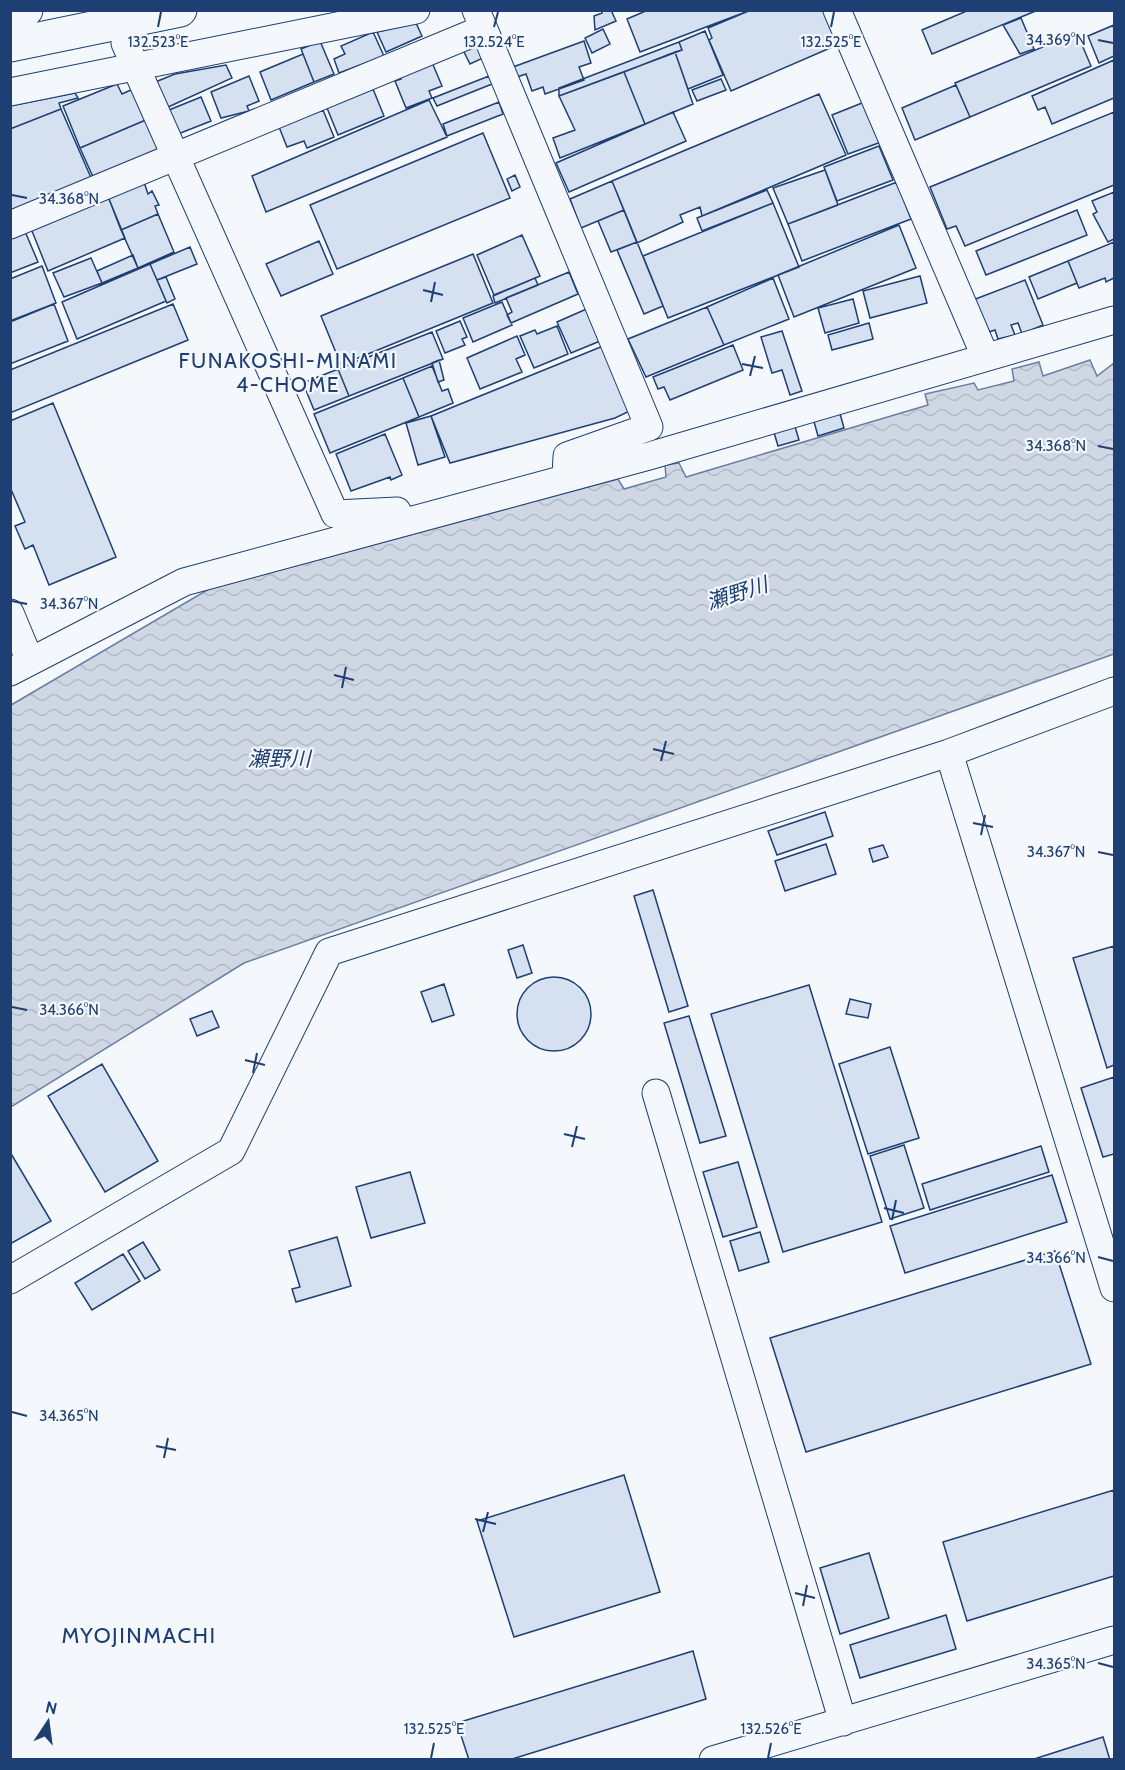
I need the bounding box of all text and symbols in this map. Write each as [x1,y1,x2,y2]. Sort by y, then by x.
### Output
text: 34.369°N [1026,31,1086,49]
text: 132.523°E [128,33,188,51]
text: 132.524°E [463,33,525,51]
text: 132.525°E [801,33,861,51]
text: 34.368°N [39,190,99,208]
district label: FUNAKOSHI-MINAMI 4-CHOME [178,348,398,397]
text: 34.368°N [1026,437,1086,455]
water label: 瀬野川 [703,571,773,615]
text: 34.367°N [40,595,98,613]
water label: 瀬野川 [248,746,312,771]
text: 34.367°N [1027,843,1085,861]
text: 34.366°N [39,1001,99,1019]
text: 34.366°N [1026,1249,1086,1267]
text: 34.365°N [39,1407,99,1425]
district label: MYOJINMACHI [61,1622,217,1649]
text: 34.365°N [1026,1655,1086,1673]
north arrow [18,1692,78,1752]
text: N [44,1697,59,1718]
text: 132.525°E [404,1720,464,1738]
text: 132.526°E [741,1720,802,1738]

